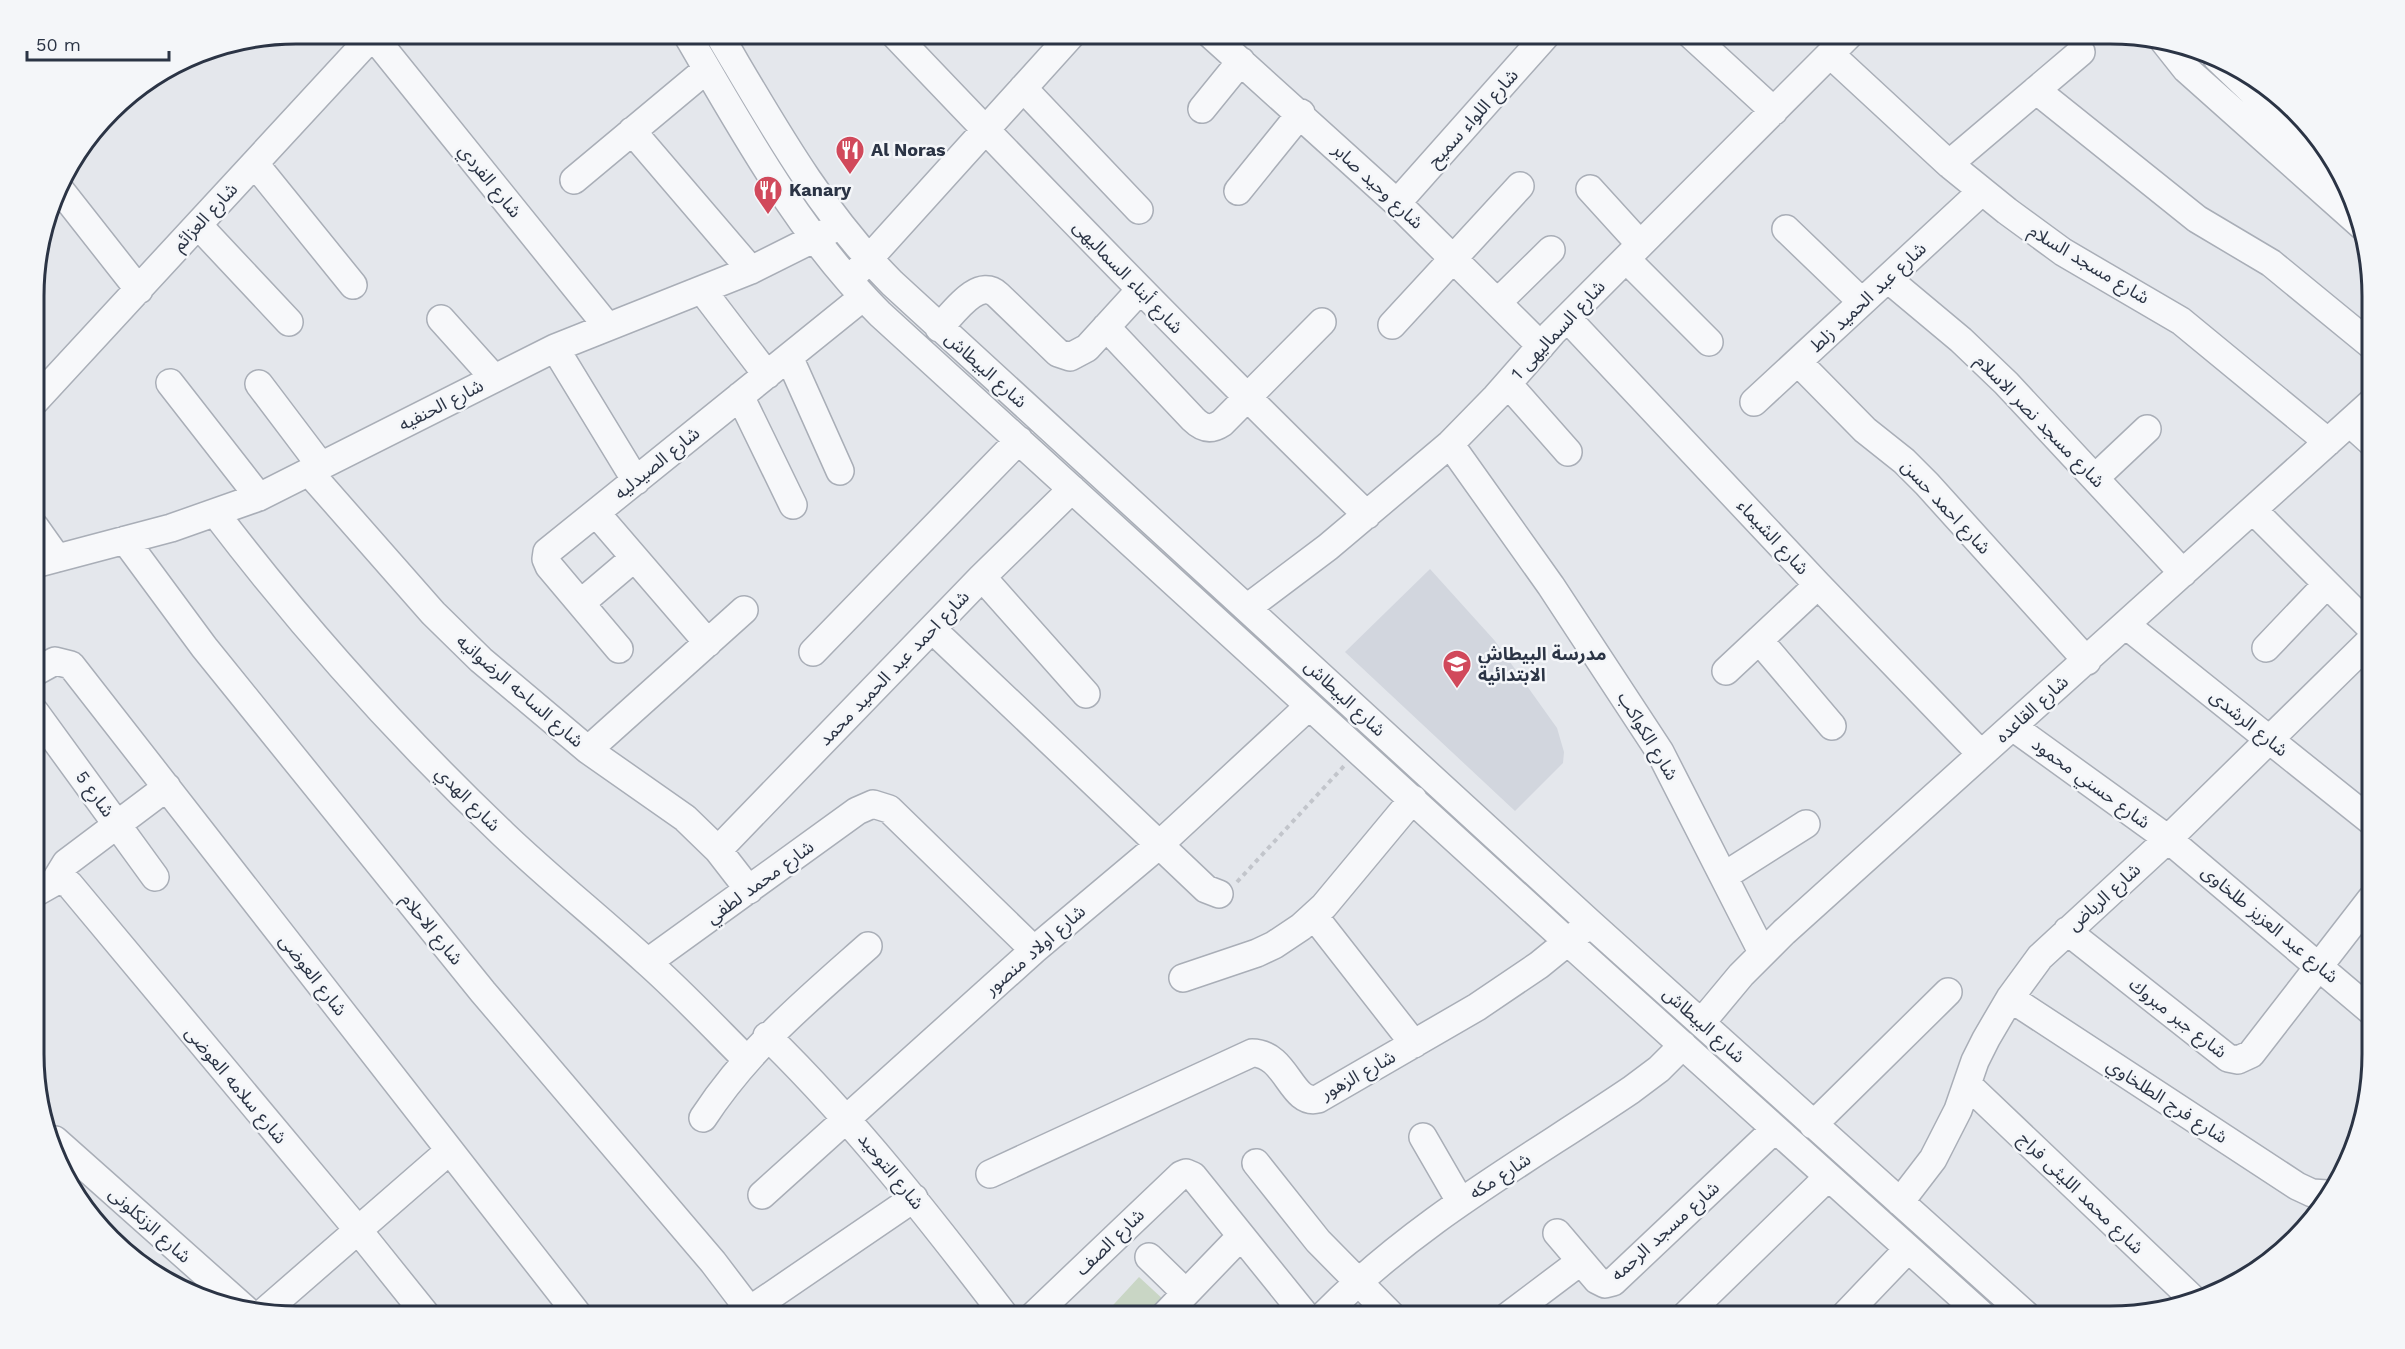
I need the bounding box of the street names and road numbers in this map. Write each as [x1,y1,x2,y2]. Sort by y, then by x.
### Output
street label: شارع اللواء سميح [1423,64,1525,174]
street label: شارع وحيد صابر [1325,138,1428,236]
street label: شارع الفردي [451,140,526,224]
street label: شارع العزائم [168,178,244,258]
street label: شارع أبناء السماليهى [1066,216,1188,340]
street label: شارع مسجد السلام [2023,219,2153,311]
street label: شارع عبد الحميد زلط [1805,237,1933,359]
street label: شارع السماليهى 1 [1506,276,1612,386]
street label: شارع البيطاش [938,327,1032,415]
street label: شارع مسجد نصر الاسلام [1969,350,2109,494]
street label: شارع الحنفيه [395,374,488,438]
street label: شارع الصيدليه [610,422,706,507]
street label: شارع احمد حسن [1894,455,1995,561]
street label: شارع الشيماء [1730,495,1814,581]
street label: شارع احمد عبد الحميد محمد [814,586,976,752]
street label: شارع الساحه الرضوانيه [450,630,588,754]
street label: شارع البيطاش [1298,655,1390,743]
street label: شارع القاعده [1991,671,2075,750]
street label: شارع الرشدى [2204,685,2293,764]
street label: شارع الكواكب [1610,688,1683,786]
street label: شارع حسني محمود [2026,733,2155,836]
street label: شارع الهدي [429,762,505,838]
street label: شارع 5 [68,767,119,823]
street label: شارع محمد لطفي [702,836,820,931]
street label: شارع الرياض [2063,858,2147,938]
street label: شارع عبد العزيز طلخاوى [2195,860,2343,990]
street label: شارع الاحلام [394,889,468,971]
street label: شارع اولاد منصور [979,900,1092,1003]
street label: شارع العوضى [272,930,352,1022]
street label: شارع جبر مبروك [2123,973,2231,1065]
street label: شارع البيطاش [1656,982,1750,1070]
street label: شارع سلامه العوضى [178,1022,292,1150]
street label: شارع الزهور [1316,1045,1401,1108]
street label: شارع فرج الطلخاوي [2101,1054,2232,1151]
street label: شارع محمد الليثى فراج [2012,1127,2148,1261]
street label: شارع التوحيد [851,1128,929,1216]
street label: شارع مكه [1465,1148,1536,1206]
street label: شارع مسجد الرحمه [1606,1177,1726,1288]
street label: شارع الزنكلونى [102,1182,196,1270]
street label: شارع الصف [1071,1204,1151,1282]

